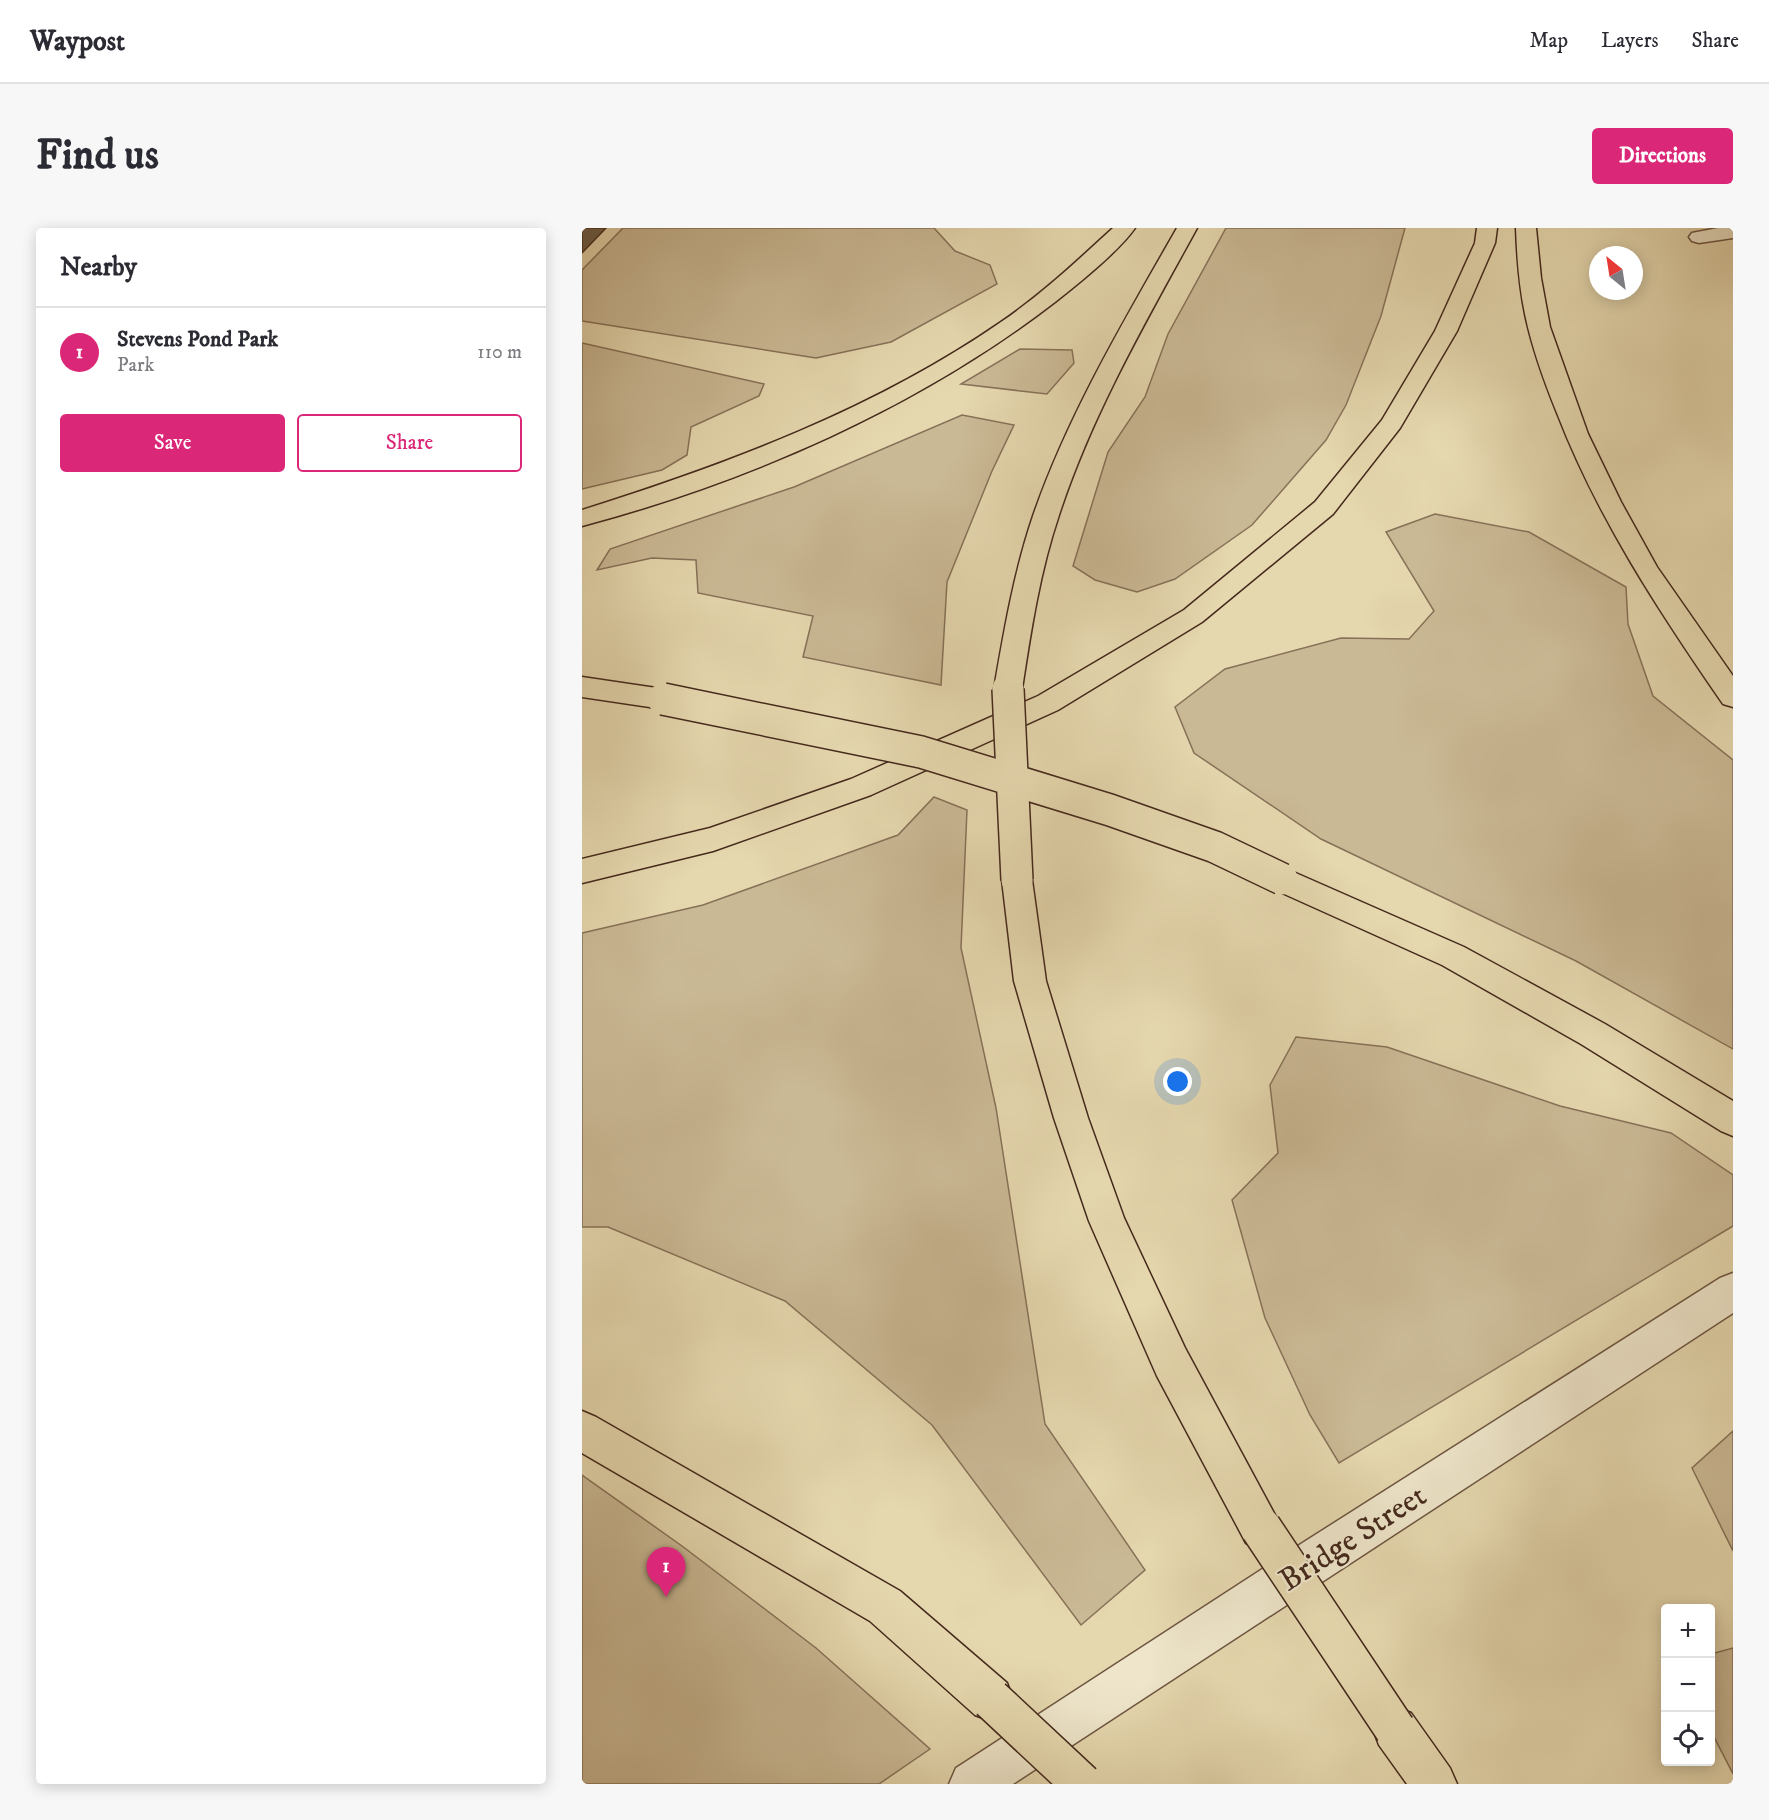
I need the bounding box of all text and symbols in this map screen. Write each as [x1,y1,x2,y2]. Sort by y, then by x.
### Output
text: Waypost [30,24,125,59]
text: Map [1529,28,1568,54]
text: Layers [1601,28,1659,54]
text: Share [1692,28,1739,54]
button: Directions [1592,128,1733,184]
text: Find us [36,130,159,182]
north arrow [1589,246,1643,300]
text: Nearby [60,251,137,284]
text: Stevens Pond Park [117,326,278,353]
text: 1 [76,340,83,365]
text: 110 m [477,340,522,365]
text: Park [117,353,154,378]
button: Save [60,414,285,472]
button: Share [297,414,522,472]
your location [1163,1067,1192,1096]
street label: Bridge Street [1272,1476,1434,1601]
pin: 1 [646,1548,686,1597]
map controls [1661,1604,1715,1766]
button: + [1661,1604,1715,1658]
button: − [1661,1658,1715,1712]
button: locate [1661,1712,1715,1766]

